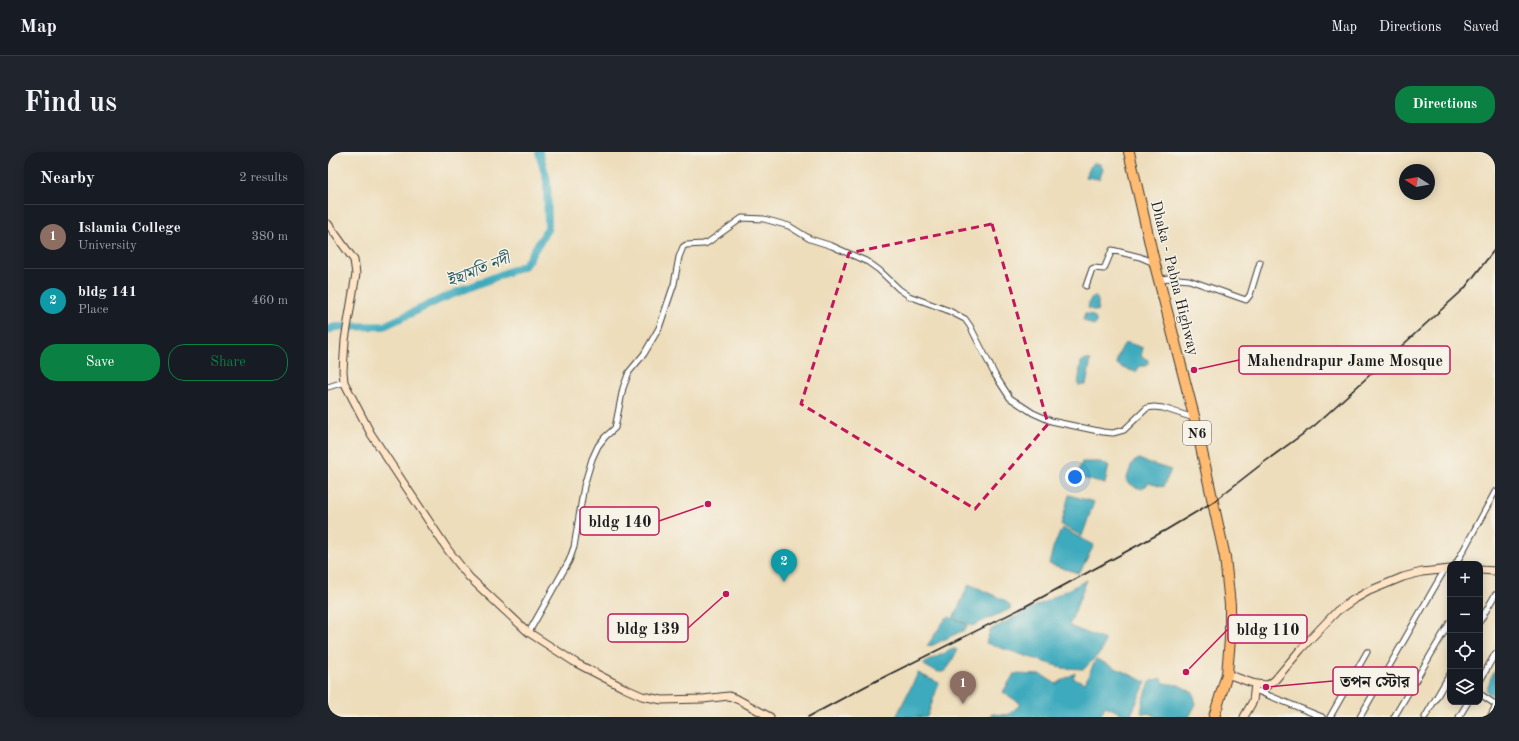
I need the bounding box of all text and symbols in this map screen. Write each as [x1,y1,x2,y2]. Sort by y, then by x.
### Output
text: Map [20,18,57,37]
text: Map [1331,20,1357,34]
text: Directions [1379,20,1441,34]
text: Saved [1463,20,1499,34]
button: Directions [1395,86,1495,123]
text: Find us [24,90,117,118]
north arrow [1399,164,1435,200]
text: Nearby [40,170,95,187]
text: 2 results [239,171,288,184]
street label: Dhaka - Pabna Highway [1147,199,1200,357]
text: Islamia College [78,221,181,236]
text: 1 [49,230,57,243]
text: 380 m [251,230,288,243]
text: University [78,239,137,252]
water label: ইছামতি নদী [444,248,514,291]
text: bldg 141 [78,285,137,300]
text: 2 [49,294,57,307]
text: 460 m [251,294,288,307]
text: Place [78,303,108,316]
button: Save [40,344,160,381]
button: Share [168,344,288,381]
callout: Mahendrapur Jame Mosque [1239,346,1450,374]
text: Mahendrapur Jame Mosque [1247,354,1443,370]
road number: N6 [1183,421,1211,445]
your location [1065,467,1085,487]
callout: bldg 140 [580,507,659,535]
text: bldg 140 [588,515,652,531]
pin: 2 [771,549,797,582]
map controls [1447,561,1483,705]
button: + [1447,561,1483,597]
button: − [1447,597,1483,633]
callout: bldg 139 [608,614,688,642]
callout: bldg 110 [1228,615,1307,643]
text: bldg 139 [616,622,680,638]
text: bldg 110 [1236,623,1300,639]
button: locate [1447,633,1483,669]
callout: তপন স্টোর [1333,667,1418,695]
button: layers [1447,669,1483,705]
pin: 1 [950,671,976,704]
text: তপন স্টোর [1339,672,1411,691]

